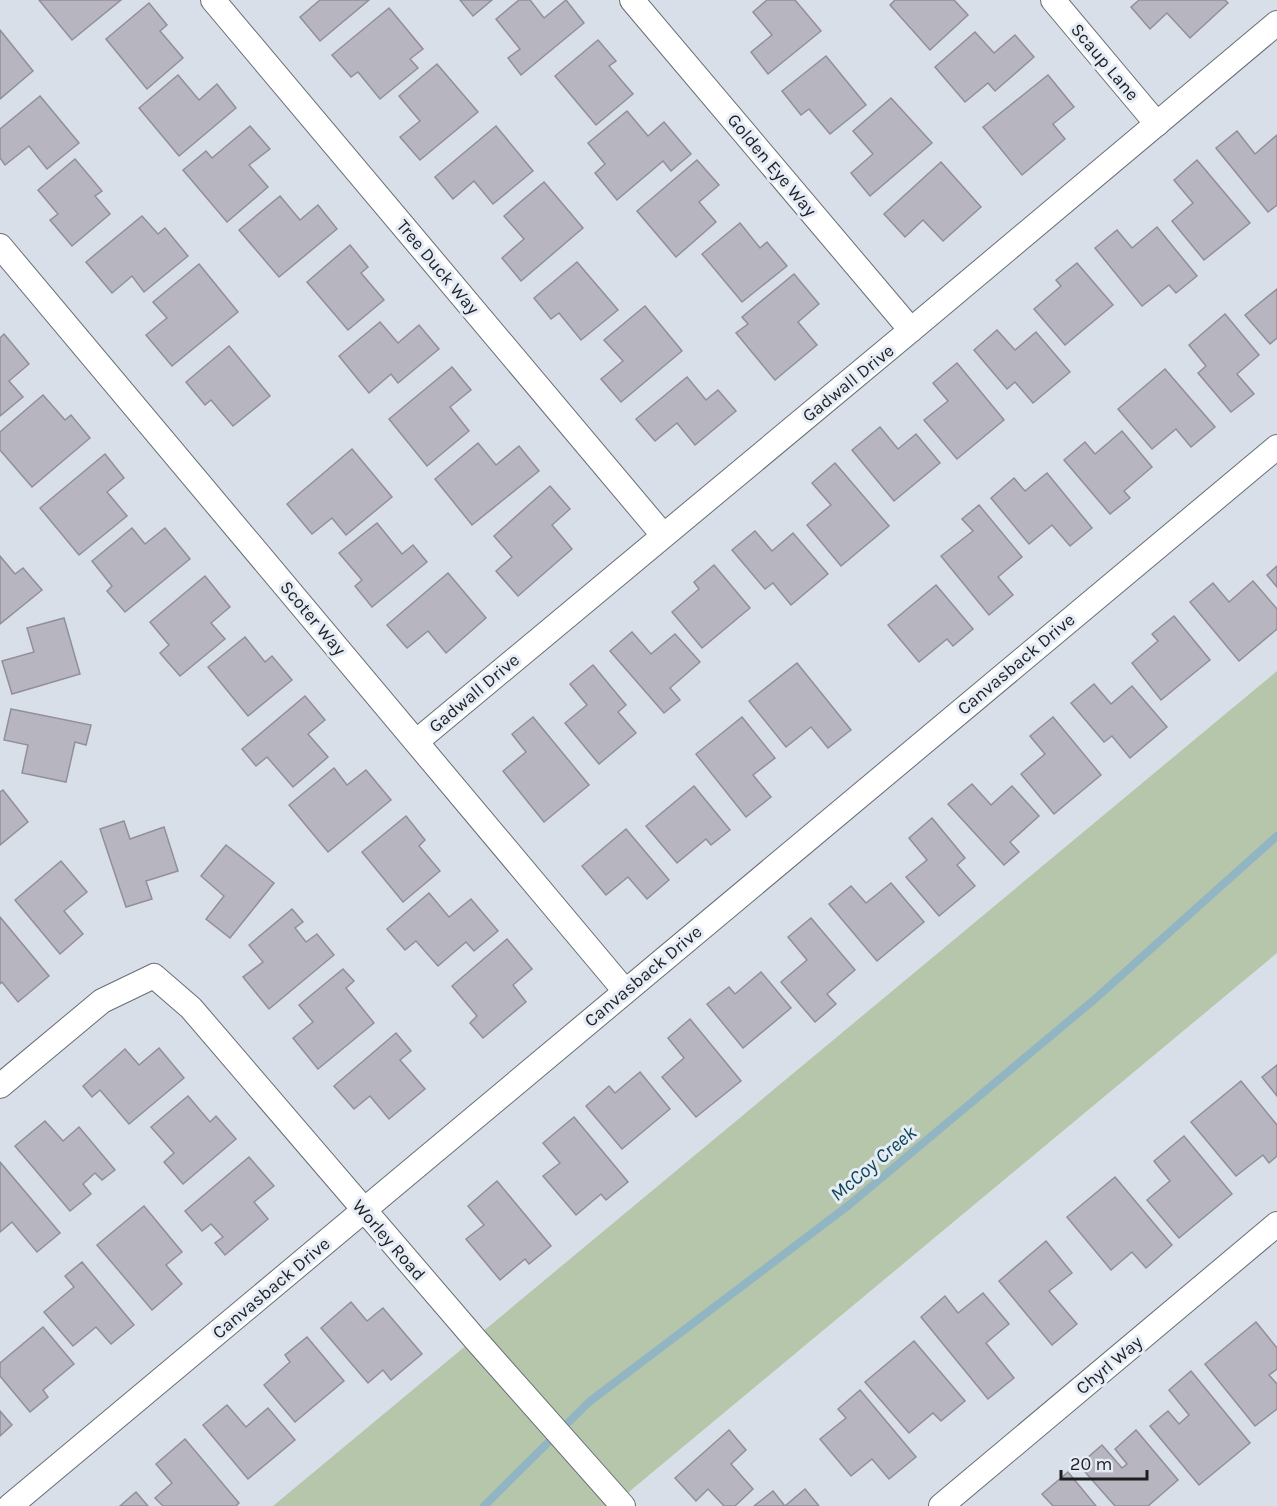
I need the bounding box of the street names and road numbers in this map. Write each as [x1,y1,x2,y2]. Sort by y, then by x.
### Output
street label: Scaup Lane [1066,19,1144,105]
street label: Golden Eye Way [723,109,822,221]
street label: Tree Duck Way [392,215,485,319]
street label: Gadwall Drive [798,339,898,427]
street label: Scoter Way [275,576,351,660]
street label: Canvasback Drive [953,608,1079,720]
street label: Gadwall Drive [424,649,524,737]
street label: Canvasback Drive [580,920,706,1032]
street label: Worley Road [348,1195,430,1285]
street label: Canvasback Drive [208,1232,334,1344]
street label: Chyrl Way [1071,1330,1147,1399]

